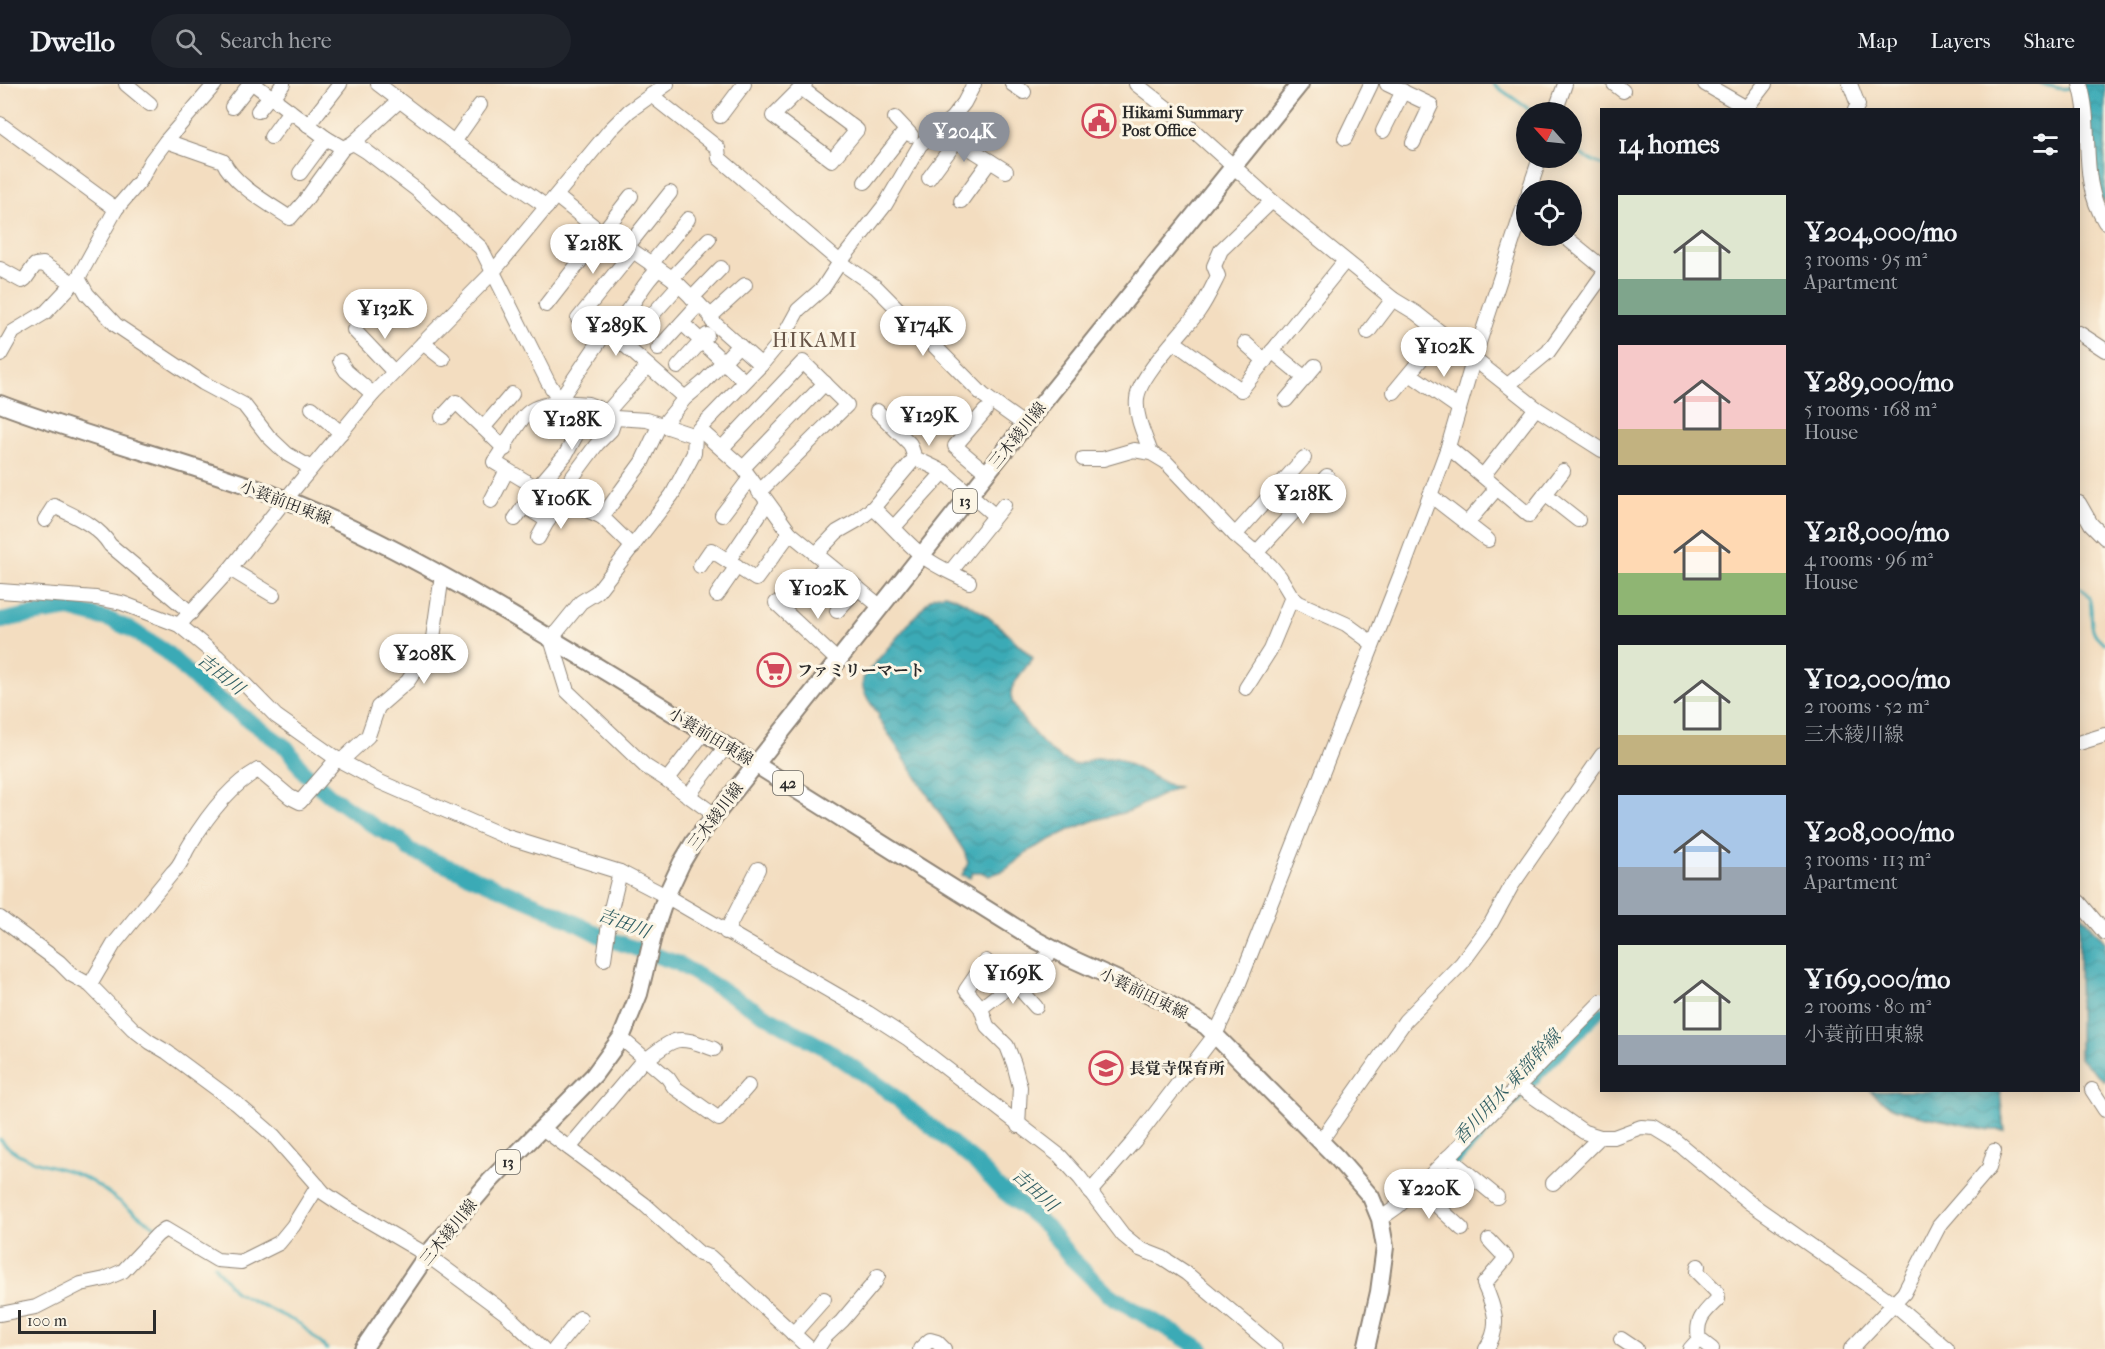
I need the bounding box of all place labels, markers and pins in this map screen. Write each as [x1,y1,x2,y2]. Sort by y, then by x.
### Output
public building icon: Hikami Summary Post Office [1081,103,1117,139]
place label: Hikami Summary Post Office [1122,103,1245,140]
pin: ¥204K [922,112,1006,163]
pin: ¥218K [551,224,635,275]
pin: ¥132K [343,289,427,340]
pin: ¥289K [574,306,658,357]
pin: ¥174K [881,306,965,357]
pin: ¥102K [1402,327,1486,378]
pin: ¥129K [887,396,971,447]
pin: ¥128K [530,400,614,451]
pin: ¥218K [1261,474,1345,525]
pin: ¥106K [519,479,603,530]
pin: ¥102K [776,569,860,620]
pin: ¥208K [382,634,466,685]
supermarket icon: ファミリーマート [756,652,792,688]
place label: ファミリーマート [797,661,925,680]
pin: ¥169K [971,954,1055,1005]
school or university icon: 長覚寺保育所 [1088,1050,1124,1086]
place label: 長覚寺保育所 [1129,1059,1225,1078]
pin: ¥220K [1387,1169,1471,1220]

